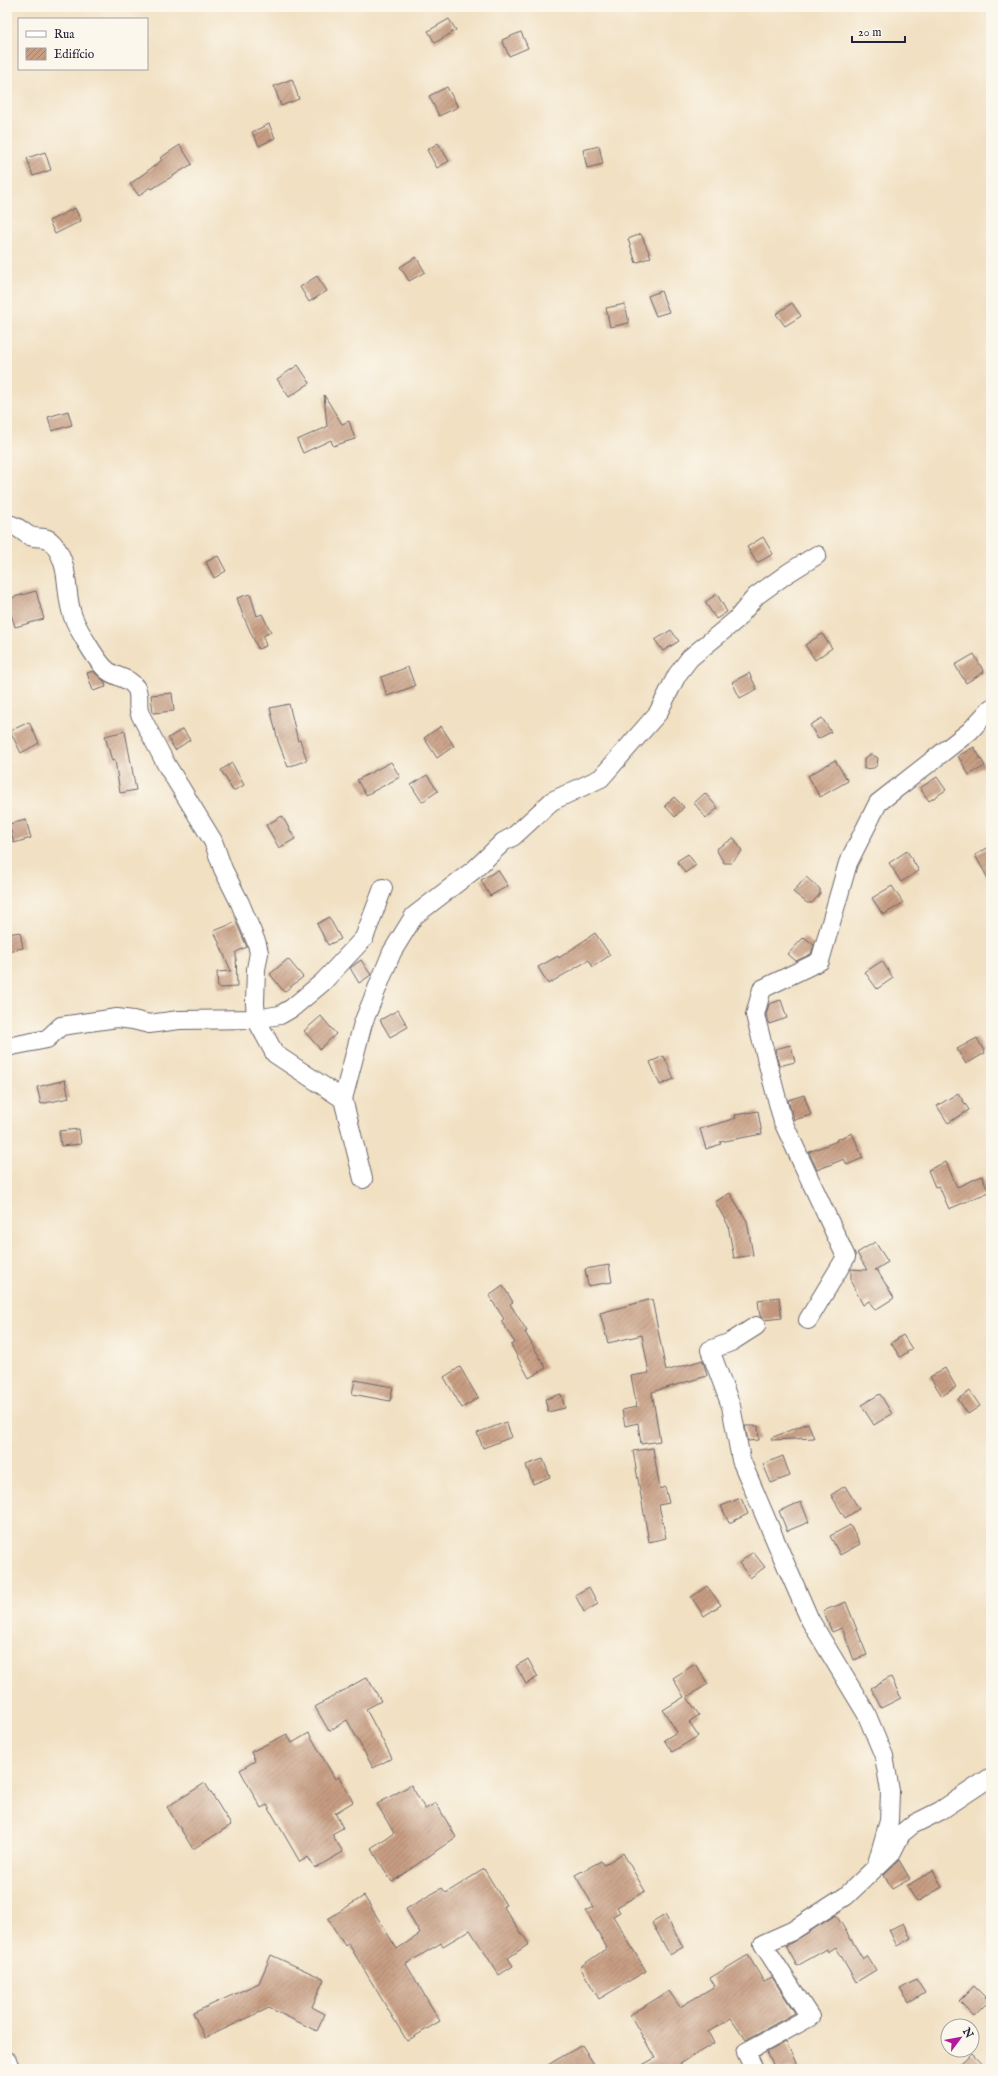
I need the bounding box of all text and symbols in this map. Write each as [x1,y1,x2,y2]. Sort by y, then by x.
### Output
legend [18,18,148,70]
scale bar [852,18,905,44]
text: 20 m [858,25,881,40]
text: Rua [54,27,75,42]
text: Edifício [54,47,95,62]
north arrow [940,2018,980,2058]
text: N [959,2025,976,2041]

